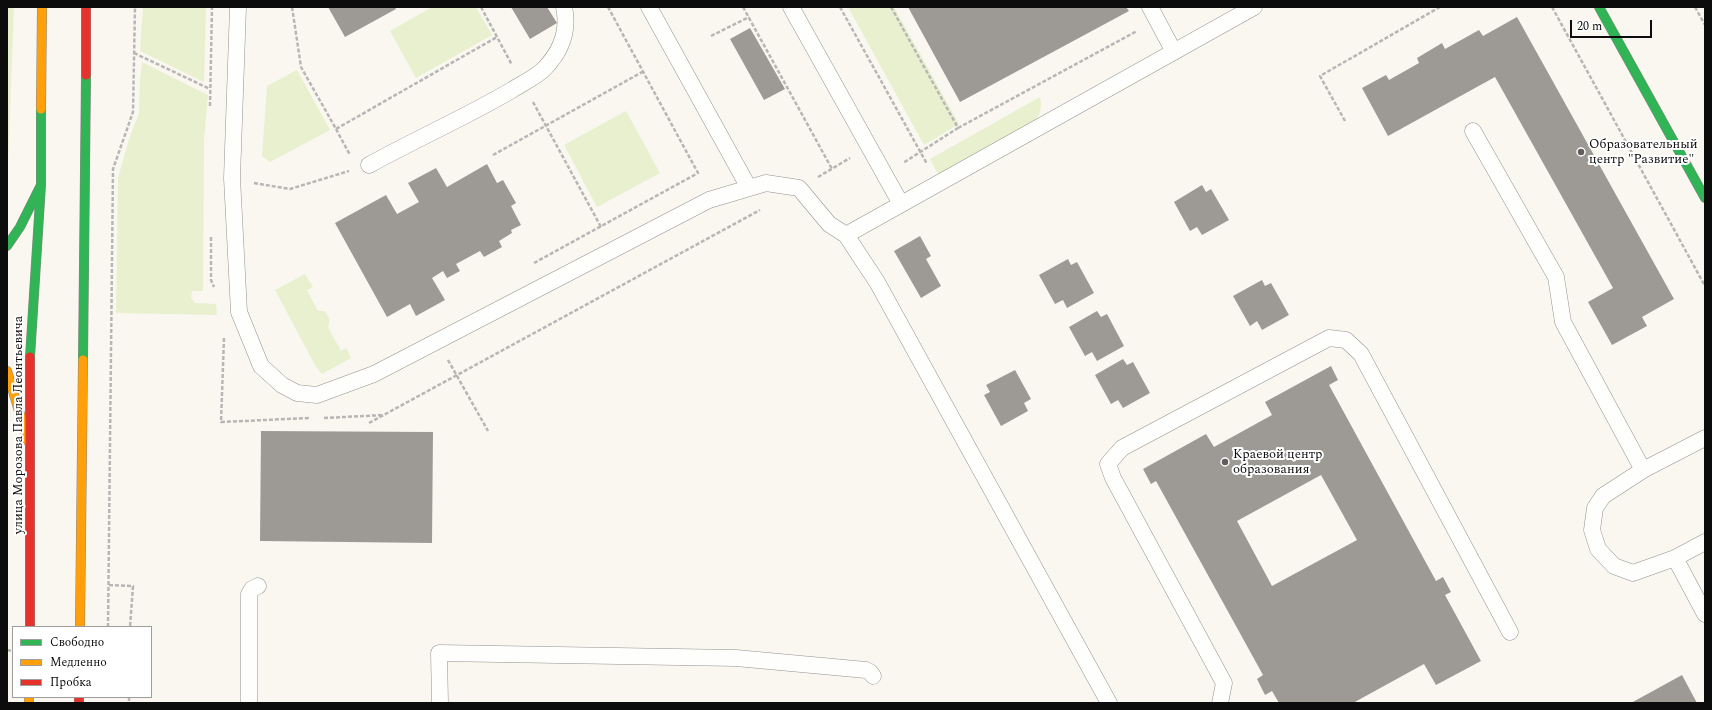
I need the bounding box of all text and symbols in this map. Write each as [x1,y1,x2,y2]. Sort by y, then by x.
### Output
scale bar [1572,12,1654,38]
text: 20 m [1577,17,1602,36]
place label: Образовательный центр "Развитие" [1589,137,1698,168]
marker: Образовательный центр "Развитие" [1576,147,1586,157]
street label: улица Морозова Павла Леонтьевича [11,316,27,534]
place label: Краевой центр образования [1233,447,1322,478]
marker: Краевой центр образования [1220,457,1230,467]
legend [12,626,152,698]
text: Свободно [50,633,104,652]
text: Медленно [50,653,107,672]
text: Пробка [50,673,92,692]

